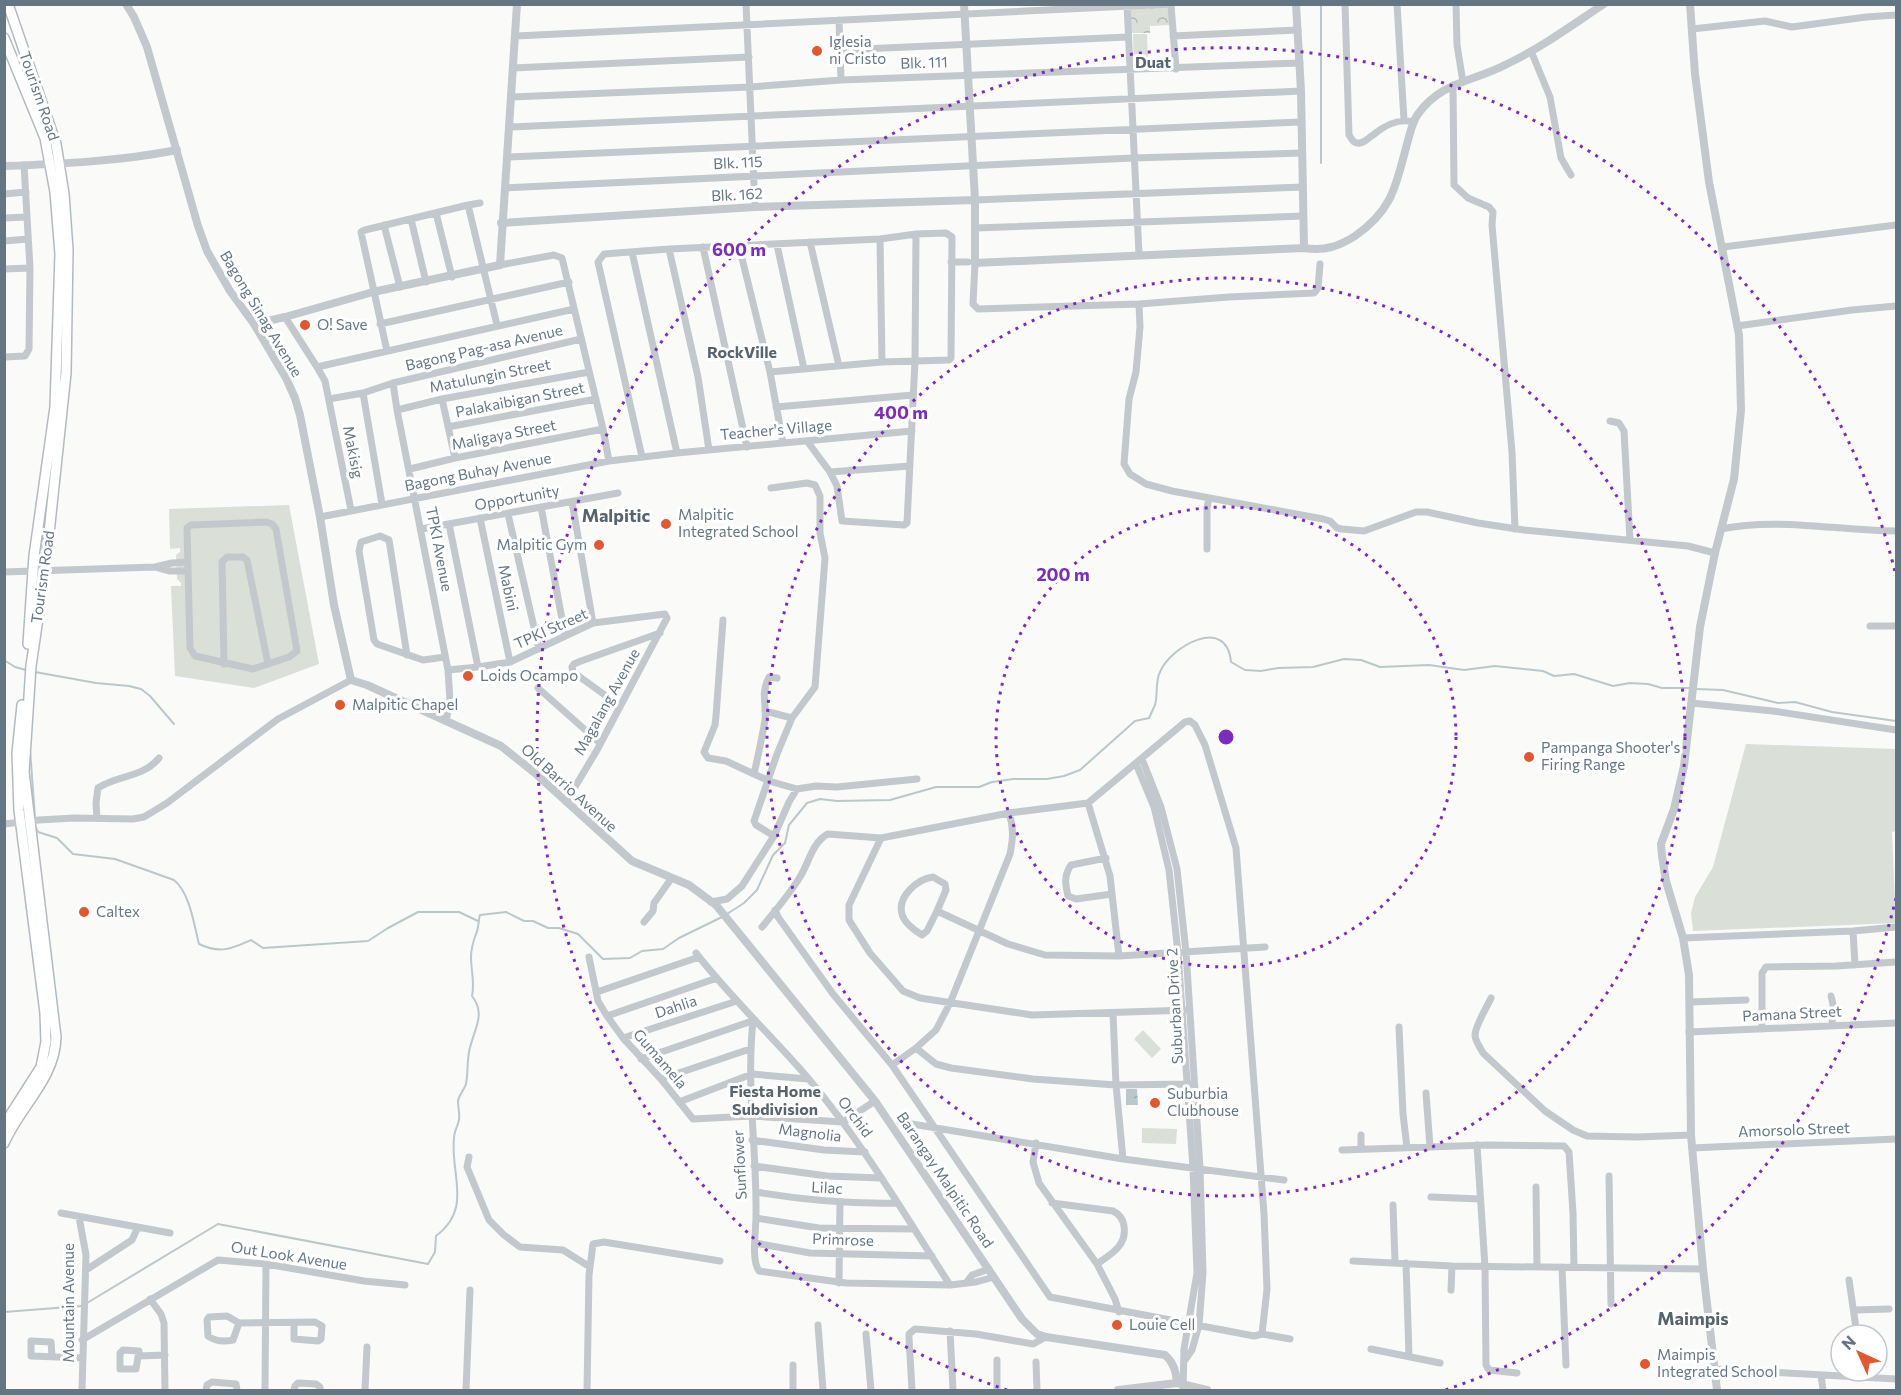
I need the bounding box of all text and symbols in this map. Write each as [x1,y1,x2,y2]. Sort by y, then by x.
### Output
place label: Iglesia ni Cristo [829,32,886,67]
marker: Iglesia ni Cristo [810,44,824,58]
street label: Tourism Road [16,49,64,143]
street label: Blk. 111 [900,52,948,72]
district label: Duat [1135,52,1171,71]
street label: Blk. 115 [713,152,763,172]
street label: Blk. 162 [711,184,763,204]
text: 600 m [712,238,766,260]
street label: Bagong Sinag Avenue [217,247,307,380]
place label: O! Save [317,315,368,333]
marker: O! Save [298,318,312,332]
street label: Bagong Pag-asa Avenue [403,320,564,374]
district label: RockVille [707,342,777,361]
street label: Matulungin Street [428,354,552,396]
street label: Palakaibigan Street [454,378,586,420]
text: 400 m [874,401,928,423]
street label: Maligaya Street [450,415,558,453]
street label: Teacher's Village [719,415,833,443]
street label: Makisig [340,424,368,479]
street label: Bagong Buhay Avenue [403,448,553,494]
street label: Opportunity [473,481,561,513]
district label: Malpitic [582,504,651,526]
street label: TPKI Avenue [423,505,457,593]
place label: Malpitic Integrated School [678,505,799,540]
marker: Malpitic Integrated School [659,517,673,531]
street label: Tourism Road [27,529,57,624]
place label: Malpitic Gym [497,535,587,553]
marker: Malpitic Gym [592,538,606,552]
street label: Mabini [495,563,523,613]
text: 200 m [1036,563,1090,585]
street label: TPKI Street [511,604,590,652]
street label: Magalang Avenue [569,645,643,758]
place label: Loids Ocampo [480,666,578,684]
marker: Loids Ocampo [461,669,475,683]
place label: Malpitic Chapel [352,695,458,713]
marker: Malpitic Chapel [333,698,347,712]
centre of rings [1216,727,1236,747]
place label: Pampanga Shooter's Firing Range [1541,738,1681,773]
street label: Old Barrio Avenue [518,739,621,835]
marker: Pampanga Shooter's Firing Range [1522,750,1536,764]
place label: Caltex [96,902,140,920]
marker: Caltex [77,905,91,919]
street label: Suburban Drive 2 [1162,948,1186,1064]
street label: Dahlia [652,991,699,1021]
street label: Pamana Street [1742,1001,1842,1025]
street label: Gumamela [630,1025,691,1092]
district label: Fiesta Home Subdivision [729,1081,821,1118]
place label: Suburbia Clubhouse [1167,1084,1239,1119]
street label: Orchid [835,1092,877,1140]
marker: Suburbia Clubhouse [1148,1096,1162,1110]
street label: Barangay Malpitic Road [894,1108,998,1251]
street label: Amorsolo Street [1738,1118,1850,1140]
street label: Magnolia [778,1119,843,1145]
street label: Sunflower [728,1130,750,1200]
street label: Lilac [811,1177,843,1197]
street label: Primrose [812,1229,874,1249]
street label: Out Look Avenue [230,1237,349,1273]
street label: Mountain Avenue [59,1243,77,1363]
district label: Maimpis [1657,1307,1729,1329]
place label: Louie Cell [1129,1315,1195,1333]
marker: Louie Cell [1110,1318,1124,1332]
north arrow [1829,1323,1889,1383]
text: N [1837,1331,1859,1353]
place label: Maimpis Integrated School [1657,1345,1778,1380]
marker: Maimpis Integrated School [1638,1357,1652,1371]

